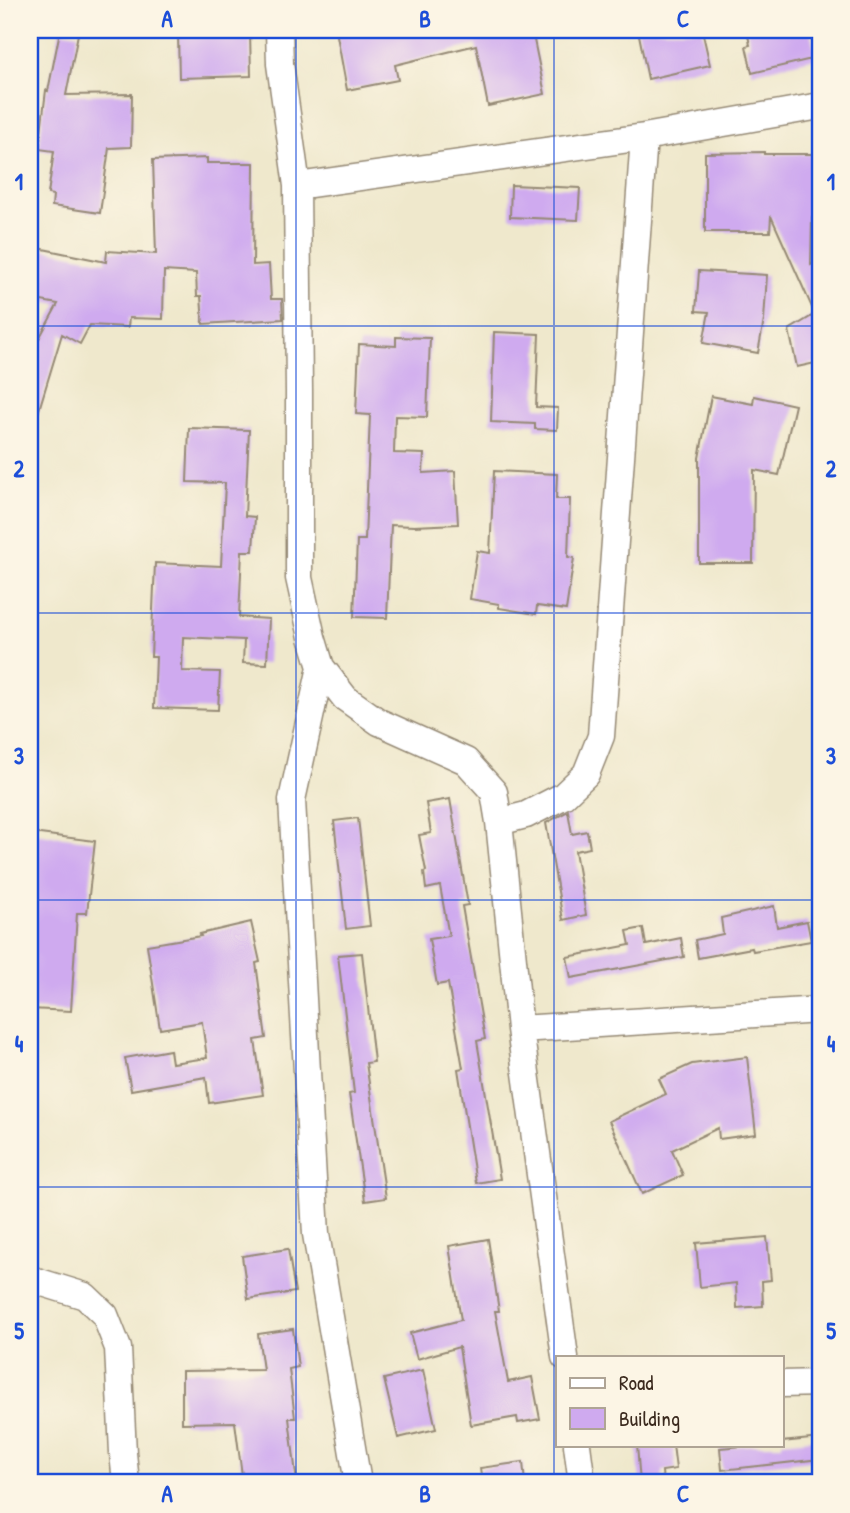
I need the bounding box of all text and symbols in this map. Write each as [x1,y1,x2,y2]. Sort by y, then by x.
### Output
text: A [161,3,173,34]
text: B [419,3,431,34]
text: C [677,3,689,34]
text: 1 [15,166,23,197]
text: 1 [827,166,835,197]
text: 2 [14,453,25,484]
text: 2 [826,453,837,484]
text: 3 [14,740,24,771]
text: 3 [826,740,836,771]
text: 4 [15,1028,24,1059]
text: 4 [827,1028,836,1059]
text: 5 [14,1315,24,1346]
text: 5 [826,1315,836,1346]
legend [556,1356,784,1446]
text: Road [619,1368,653,1397]
text: Building [619,1404,680,1433]
text: A [161,1478,173,1509]
text: B [419,1478,431,1509]
text: C [677,1478,689,1509]

